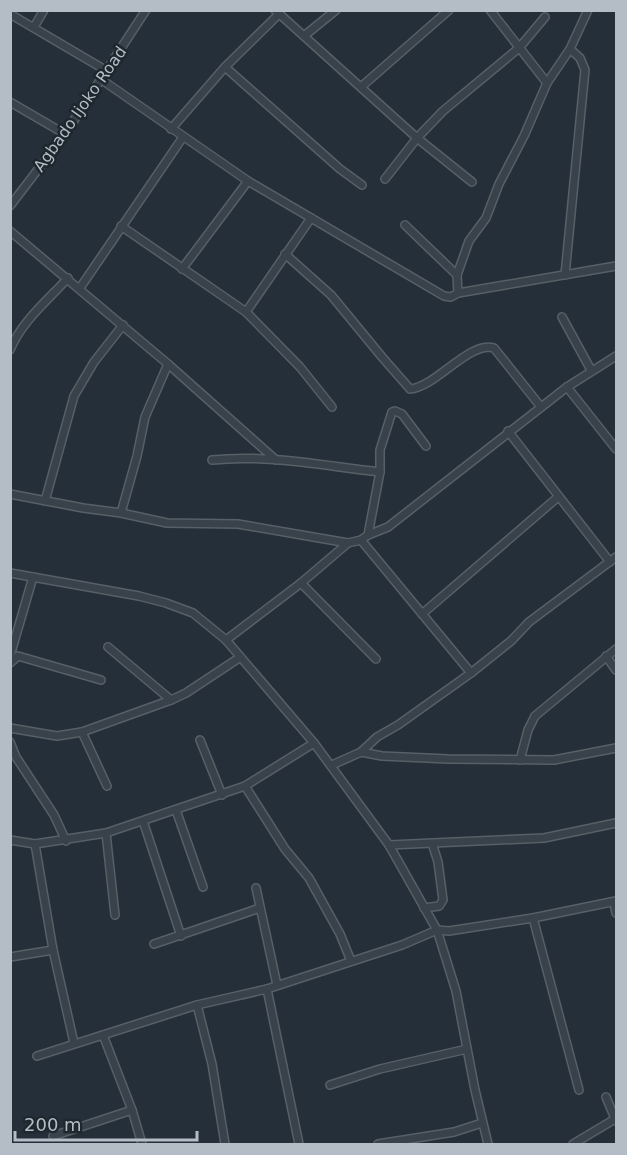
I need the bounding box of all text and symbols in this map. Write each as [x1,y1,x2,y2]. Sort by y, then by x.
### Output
street label: Agbado Ijoko Road [30,43,130,175]
scale bar [15,1104,196,1142]
text: 200 m [24,1114,82,1135]

